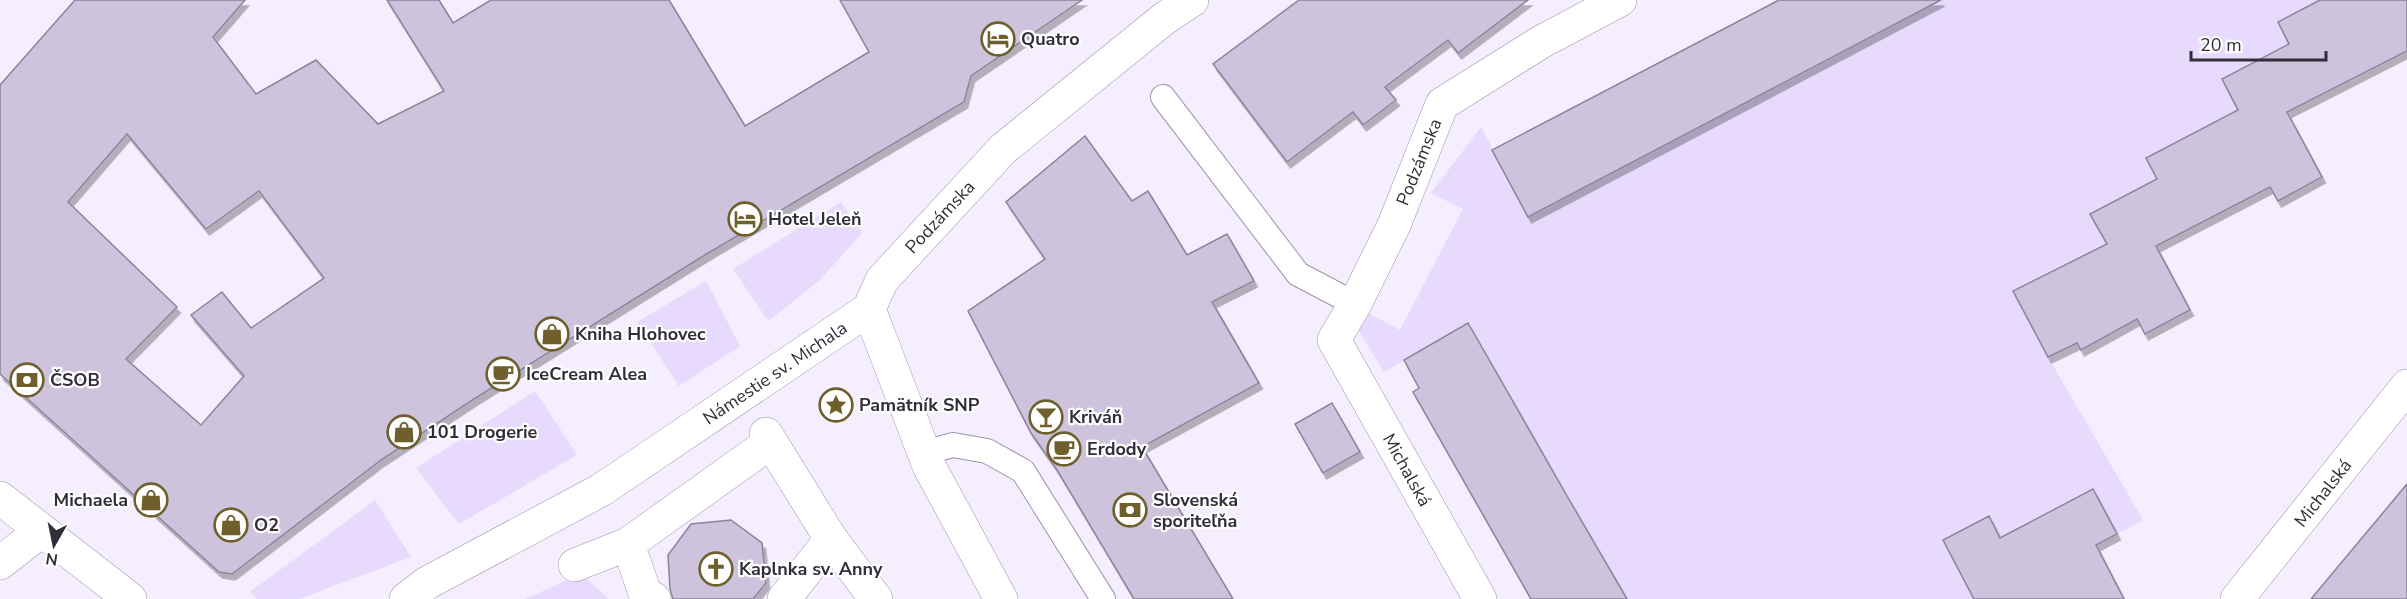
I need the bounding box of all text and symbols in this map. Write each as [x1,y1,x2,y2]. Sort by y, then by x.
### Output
hotel icon: Quatro [980,21,1016,57]
scale bar [2191,24,2326,62]
place label: Quatro [1021,27,1080,51]
text: 20 m [2200,33,2242,57]
street label: Podzámska [1391,115,1447,209]
street label: Podzámska [900,175,980,259]
hotel icon: Hotel Jeleň [727,201,763,237]
place label: Hotel Jeleň [768,207,861,231]
shop icon: Kniha Hlohovec [534,316,570,352]
street label: Námestie sv. Michala [698,316,852,430]
place label: Kniha Hlohovec [575,322,706,346]
cafe icon: IceCream Alea [485,356,521,392]
bank icon: ČSOB [9,362,45,398]
place label: IceCream Alea [526,362,647,386]
place label: ČSOB [50,368,100,392]
place icon: Pamätník SNP [818,387,854,423]
place label: Pamätník SNP [859,393,980,417]
bar icon: Kriváň [1028,399,1064,435]
place label: Kriváň [1069,405,1122,429]
shop icon: 101 Drogerie [386,414,422,450]
place label: 101 Drogerie [427,420,538,444]
street label: Michalská [1377,429,1437,511]
cafe icon: Erdody [1046,431,1082,467]
place label: Erdody [1087,437,1147,461]
street label: Michalská [2289,454,2357,532]
shop icon: Michaela [133,482,169,518]
place label: Michaela [54,488,128,512]
place label: Slovenská sporiteľňa [1153,488,1238,533]
bank icon: Slovenská sporiteľňa [1112,492,1148,528]
shop icon: O2 [213,507,249,543]
place label: O2 [254,513,279,537]
north arrow [24,515,84,575]
text: N [44,547,59,571]
church icon: Kaplnka sv. Anny [698,551,734,587]
place label: Kaplnka sv. Anny [739,557,883,581]

